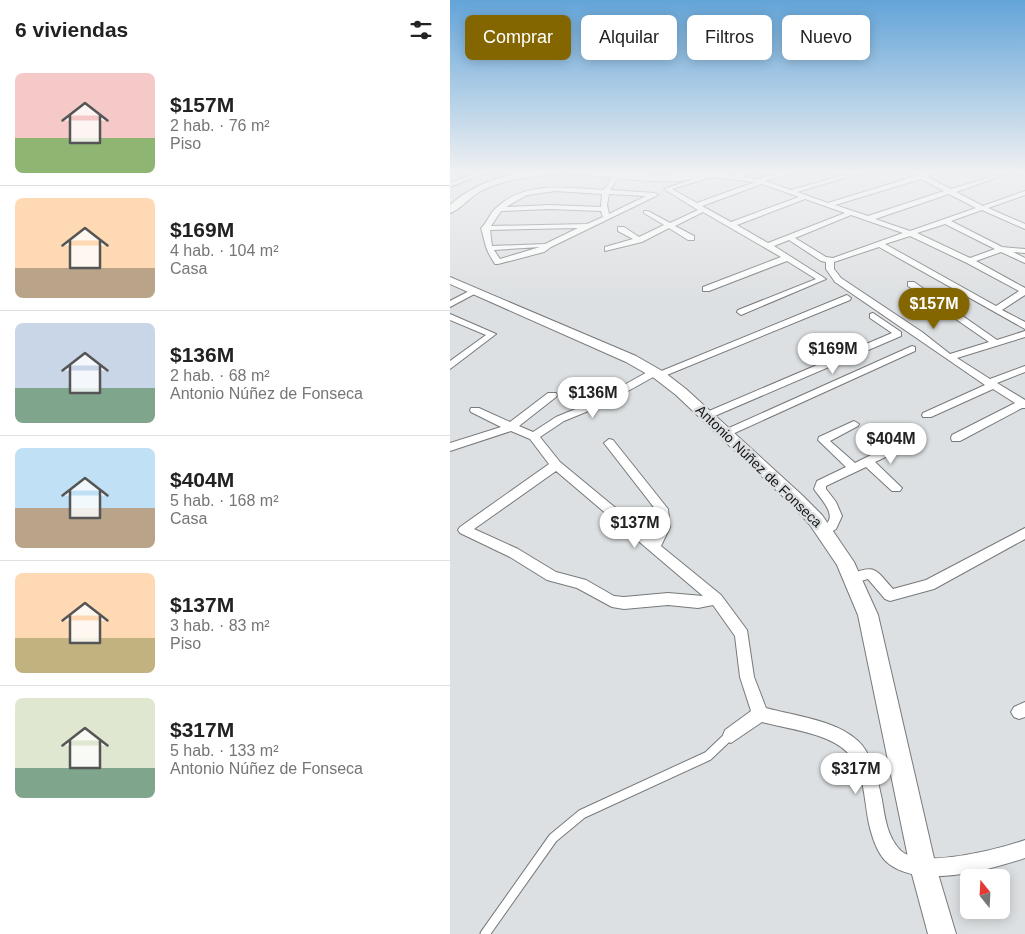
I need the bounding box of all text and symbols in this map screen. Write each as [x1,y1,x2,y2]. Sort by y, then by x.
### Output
chip: Comprar [465,15,571,60]
chip: Alquilar [581,15,677,60]
chip: Filtros [687,15,772,60]
chip: Nuevo [782,15,870,60]
icon: filters [407,16,435,44]
text: 6 viviendas [15,18,128,41]
icon: home [55,93,115,153]
text: $157M [170,93,234,116]
text: 2 hab. · 76 m² [170,117,270,134]
text: Piso [170,135,201,152]
icon: home [55,218,115,278]
text: $169M [170,218,234,241]
text: 4 hab. · 104 m² [170,242,279,259]
text: Casa [170,260,207,277]
pin: $157M [899,288,969,330]
text: $157M [910,295,958,312]
pin: $169M [798,332,868,375]
text: $169M [809,340,857,357]
icon: home [55,343,115,403]
text: $136M [170,343,234,366]
text: 2 hab. · 68 m² [170,367,270,384]
pin: $136M [558,376,628,419]
text: $136M [569,384,617,401]
text: Antonio Núñez de Fonseca [170,385,363,402]
street label: Antonio Núñez de Fonseca [693,402,825,531]
pin: $404M [856,422,926,465]
text: $404M [867,430,915,447]
icon: home [55,468,115,528]
text: $404M [170,468,234,491]
text: 5 hab. · 168 m² [170,492,279,509]
pin: $137M [600,506,670,549]
text: Casa [170,510,207,527]
text: $137M [611,514,659,531]
icon: home [55,593,115,653]
text: $137M [170,593,234,616]
text: 3 hab. · 83 m² [170,617,270,634]
text: Piso [170,635,201,652]
icon: home [55,718,115,778]
text: $317M [170,718,234,741]
text: 5 hab. · 133 m² [170,742,279,759]
pin: $317M [821,752,891,795]
text: Antonio Núñez de Fonseca [170,760,363,777]
text: $317M [832,760,880,777]
north arrow [960,869,1010,919]
map controls [960,869,1010,919]

